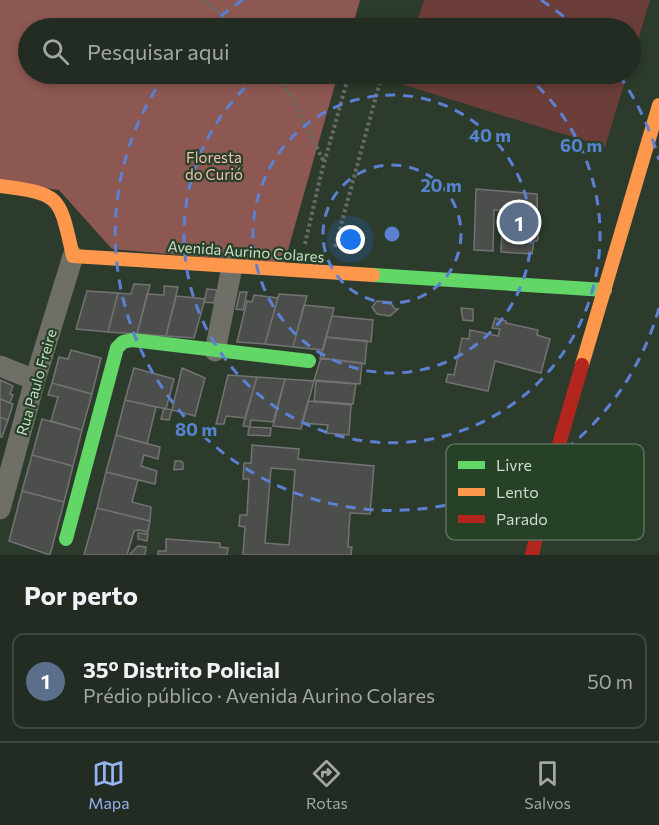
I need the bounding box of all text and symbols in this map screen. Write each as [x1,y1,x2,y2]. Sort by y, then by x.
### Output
search box [18,18,641,84]
icon: search [39,35,72,68]
text: Pesquisar aqui [87,38,230,65]
text: 40 m [469,124,511,146]
text: 60 m [560,134,602,156]
park label: Floresta do Curió [185,148,243,183]
text: 20 m [420,174,462,196]
pin: 1 [500,200,538,244]
centre of rings [382,224,402,244]
your location [336,225,365,254]
street label: Avenida Aurino Colares [167,237,325,265]
street label: Rua Paulo Freire [12,327,60,437]
text: 80 m [175,418,217,440]
legend [446,444,644,540]
text: Livre [496,455,532,474]
text: Lento [496,482,539,501]
text: Parado [496,509,548,528]
text: Por perto [24,579,138,610]
text: 35º Distrito Policial [83,656,280,683]
text: 1 [41,669,50,693]
text: 50 m [587,669,633,693]
text: Prédio público · Avenida Aurino Colares [83,683,435,707]
tab: Mapa [88,757,130,812]
tab: Rotas [306,757,348,812]
tab: Salvos [524,757,571,812]

